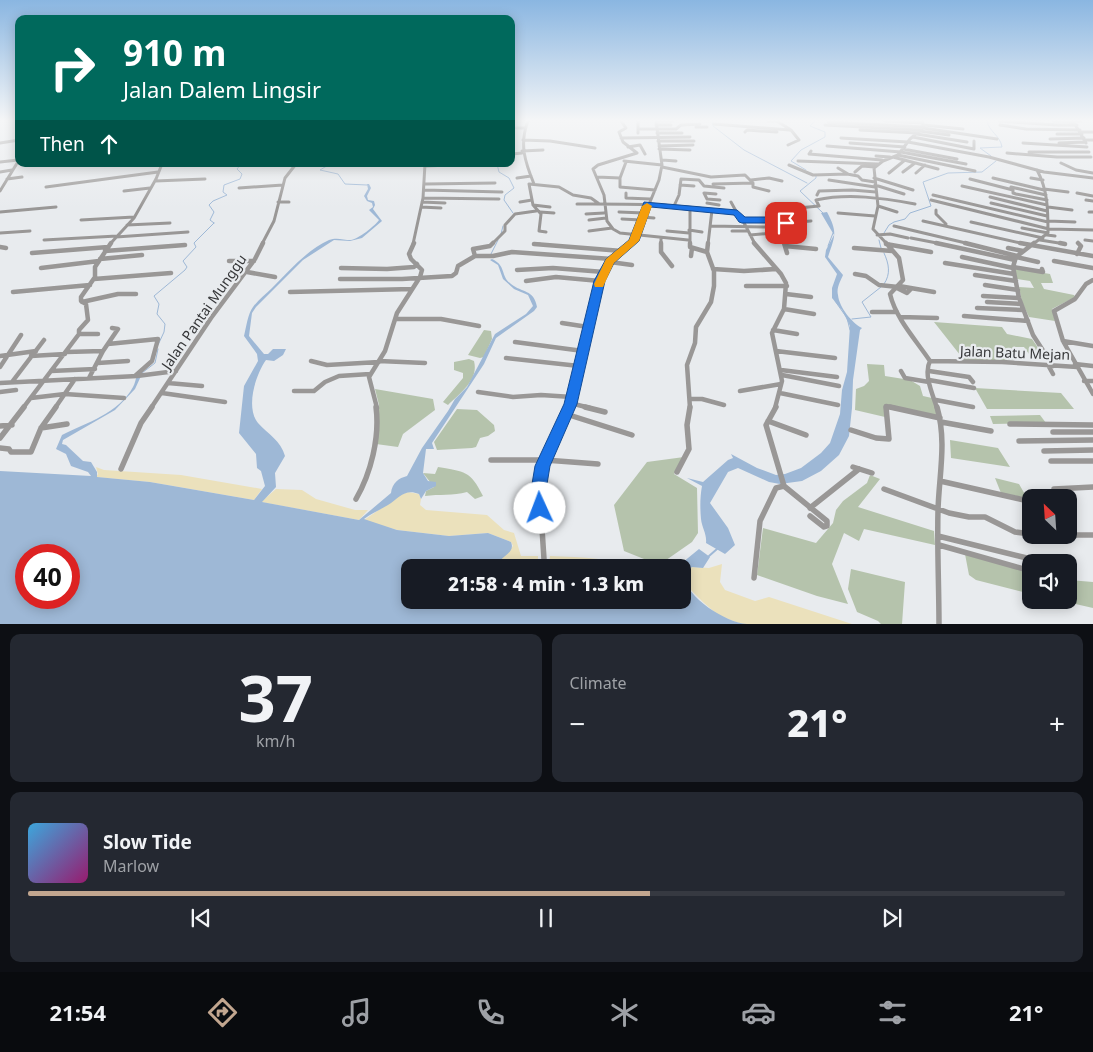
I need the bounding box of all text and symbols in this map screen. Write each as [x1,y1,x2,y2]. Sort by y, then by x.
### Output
text: 910 m [123,29,226,76]
icon: right [40,35,105,100]
text: Jalan Dalem Lingsir [123,74,321,104]
icon: ahead [95,130,123,158]
text: Then [40,131,85,157]
pin [765,202,807,244]
icon: arrive [772,209,800,237]
street label: Jalan Pantai Munggu [156,250,251,375]
street label: Jalan Batu Mejan [957,341,1071,364]
position arrow [513,481,565,533]
north arrow [1022,489,1078,544]
map controls [1022,489,1077,609]
speed limit sign: 40 [15,544,80,609]
button: sound [1022,554,1077,609]
text: 21:58 · 4 min · 1.3 km [448,571,644,597]
text: 37 [239,653,313,741]
text: Climate [570,672,627,694]
text: 21° [787,696,847,748]
text: − [570,704,586,742]
text: + [1049,704,1065,742]
text: km/h [256,730,295,752]
text: Slow Tide [103,829,192,855]
text: Marlow [103,855,159,877]
icon: previous [187,904,215,932]
icon: pause [532,904,560,932]
icon: next [878,904,906,932]
icon: directions [205,995,240,1030]
icon: music [339,995,374,1030]
icon: phone [473,995,508,1030]
icon: climate [607,995,642,1030]
icon: car [741,995,776,1030]
icon: filters [875,995,910,1030]
text: 21:54 [49,997,106,1027]
text: 21° [1009,997,1043,1027]

